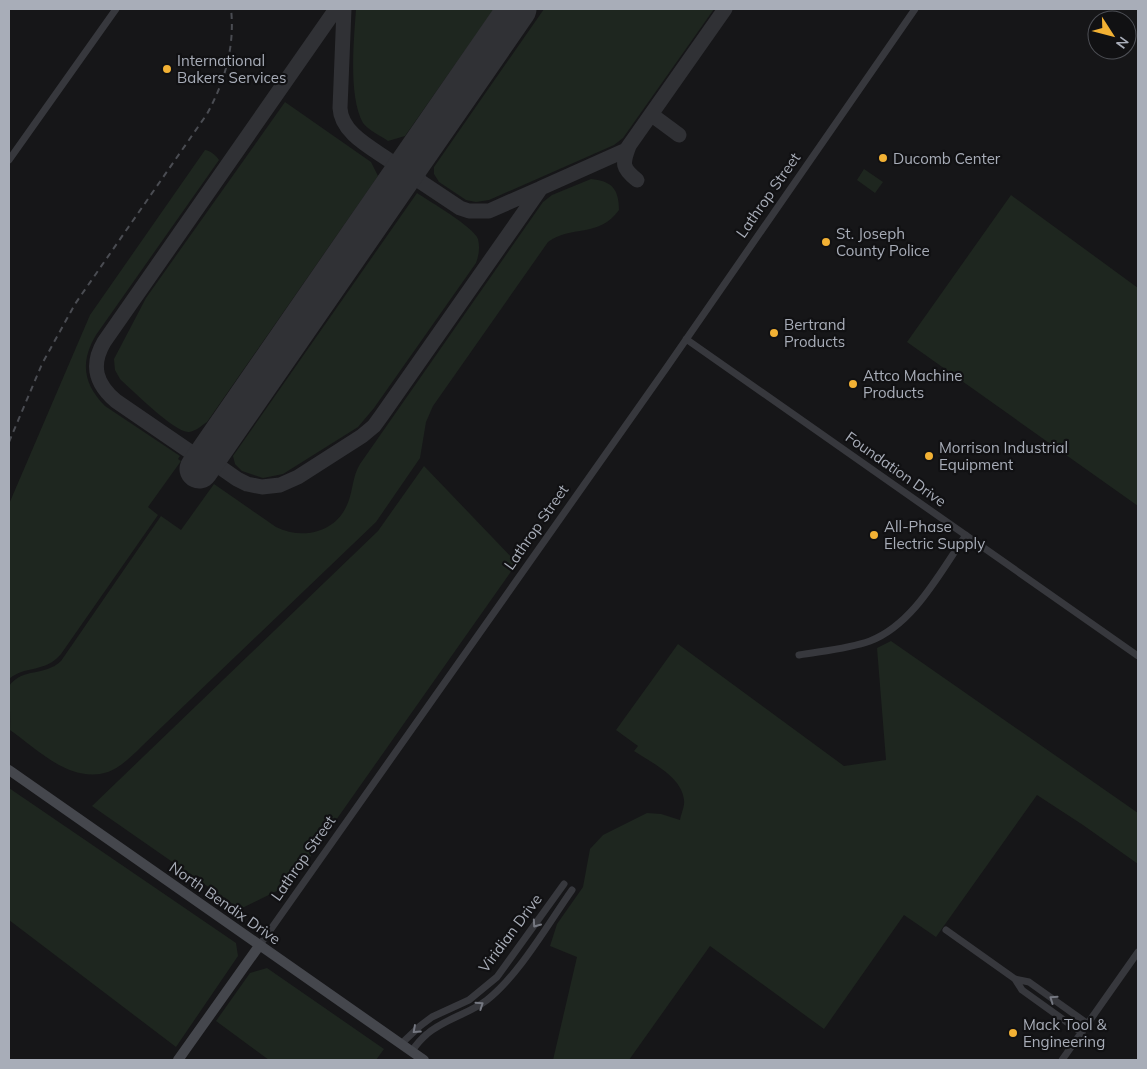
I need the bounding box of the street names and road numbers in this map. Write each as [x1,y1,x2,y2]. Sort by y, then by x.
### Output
street label: Lathrop Street [732,149,804,241]
street label: Foundation Drive [842,427,950,511]
street label: Lathrop Street [500,481,572,573]
street label: Lathrop Street [267,812,339,904]
street label: North Bendix Drive [166,858,284,948]
street label: Viridian Drive [474,890,546,976]

